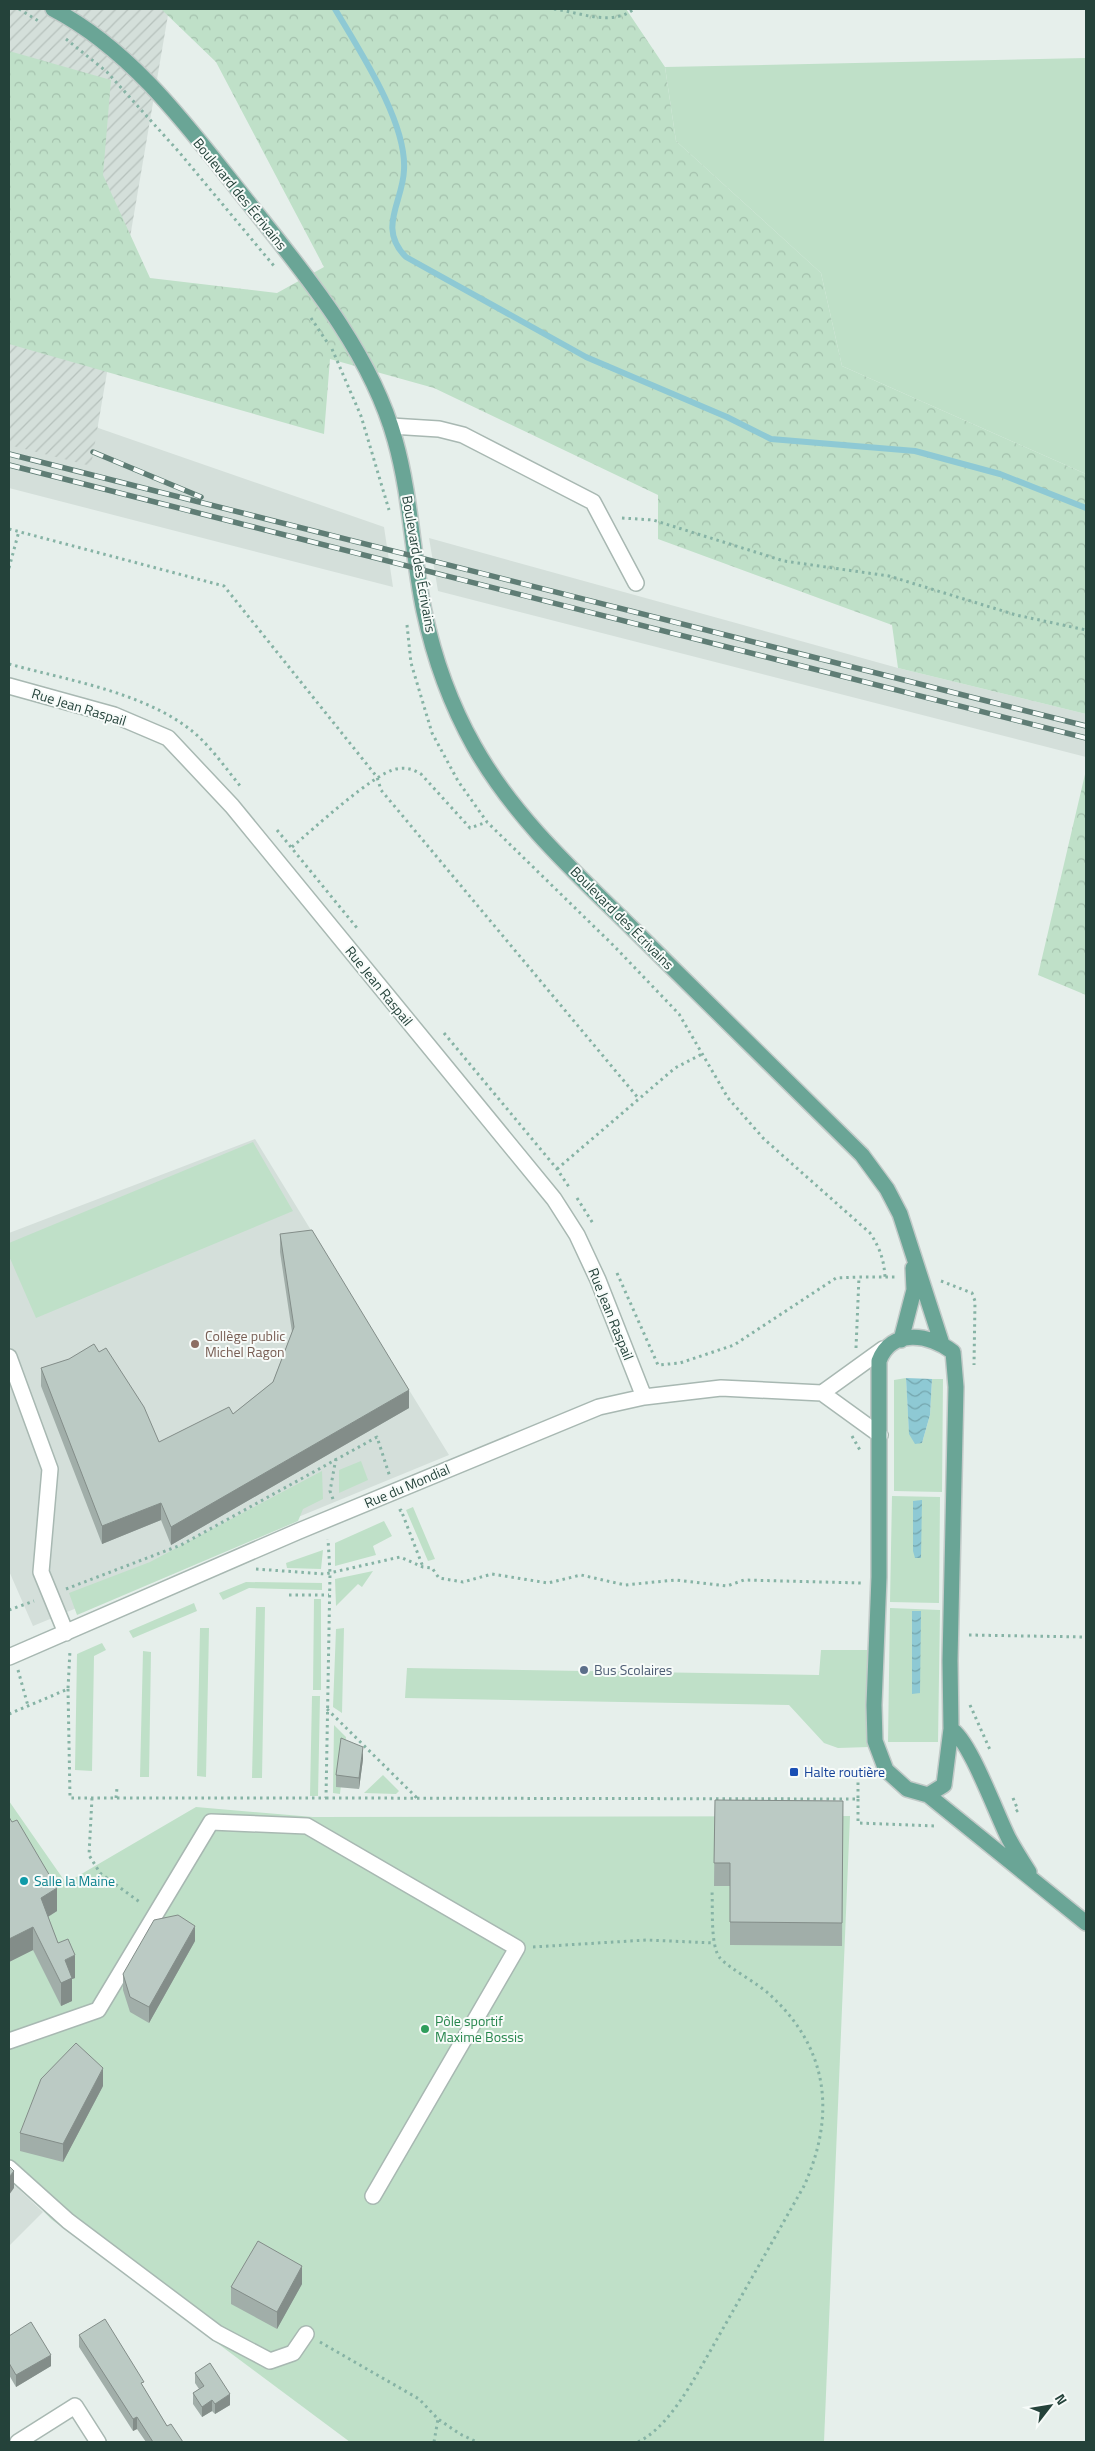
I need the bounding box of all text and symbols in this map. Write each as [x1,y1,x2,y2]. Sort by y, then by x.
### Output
street label: Boulevard des Écrivains [189,133,292,254]
street label: Boulevard des Écrivains [397,494,442,634]
street label: Rue Jean Raspail [29,682,129,731]
street label: Boulevard des Écrivains [566,861,679,974]
street label: Rue Jean Raspail [340,941,418,1030]
street label: Rue Jean Raspail [583,1265,639,1363]
place label: Collège public Michel Ragon [205,1325,285,1362]
marker: Collège public Michel Ragon [189,1338,201,1350]
street label: Rue du Mondial [361,1458,453,1513]
place label: Bus Scolaires [594,1659,672,1680]
marker: Bus Scolaires [578,1664,590,1676]
place label: Halte routière [804,1761,885,1782]
marker: Halte routière [788,1766,800,1778]
place label: Salle la Maine [34,1870,115,1891]
marker: Salle la Maine [18,1875,30,1887]
place label: Pôle sportif Maxime Bossis [435,2010,524,2047]
marker: Pôle sportif Maxime Bossis [419,2023,431,2035]
north arrow [1025,2381,1075,2431]
text: N [1050,2389,1073,2409]

